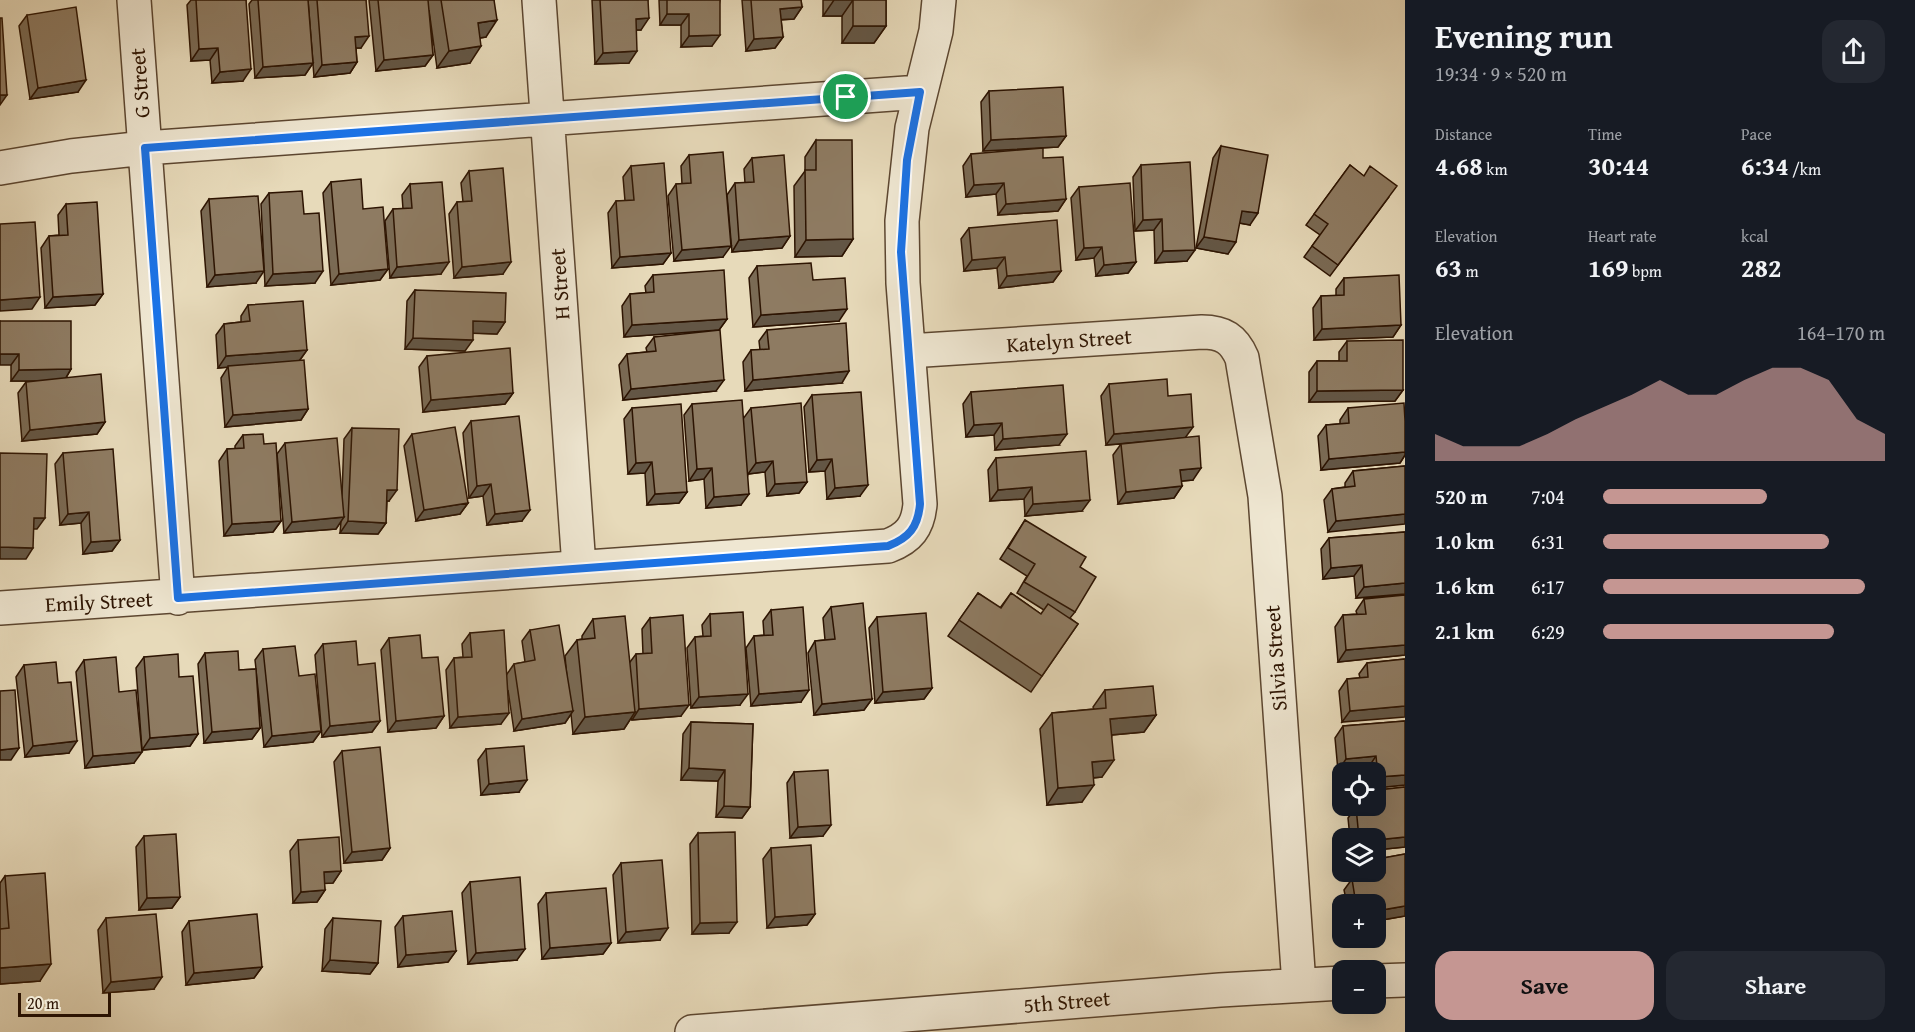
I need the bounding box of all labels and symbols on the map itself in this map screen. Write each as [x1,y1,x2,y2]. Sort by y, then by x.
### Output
street label: G Street [122,46,157,119]
pin [820,71,871,122]
street label: H Street [541,247,577,321]
street label: Katelyn Street [1005,321,1133,360]
street label: Emily Street [44,583,154,620]
street label: Silvia Street [1256,603,1295,712]
street label: 5th Street [1022,982,1112,1021]
scale bar [18,990,111,1018]

